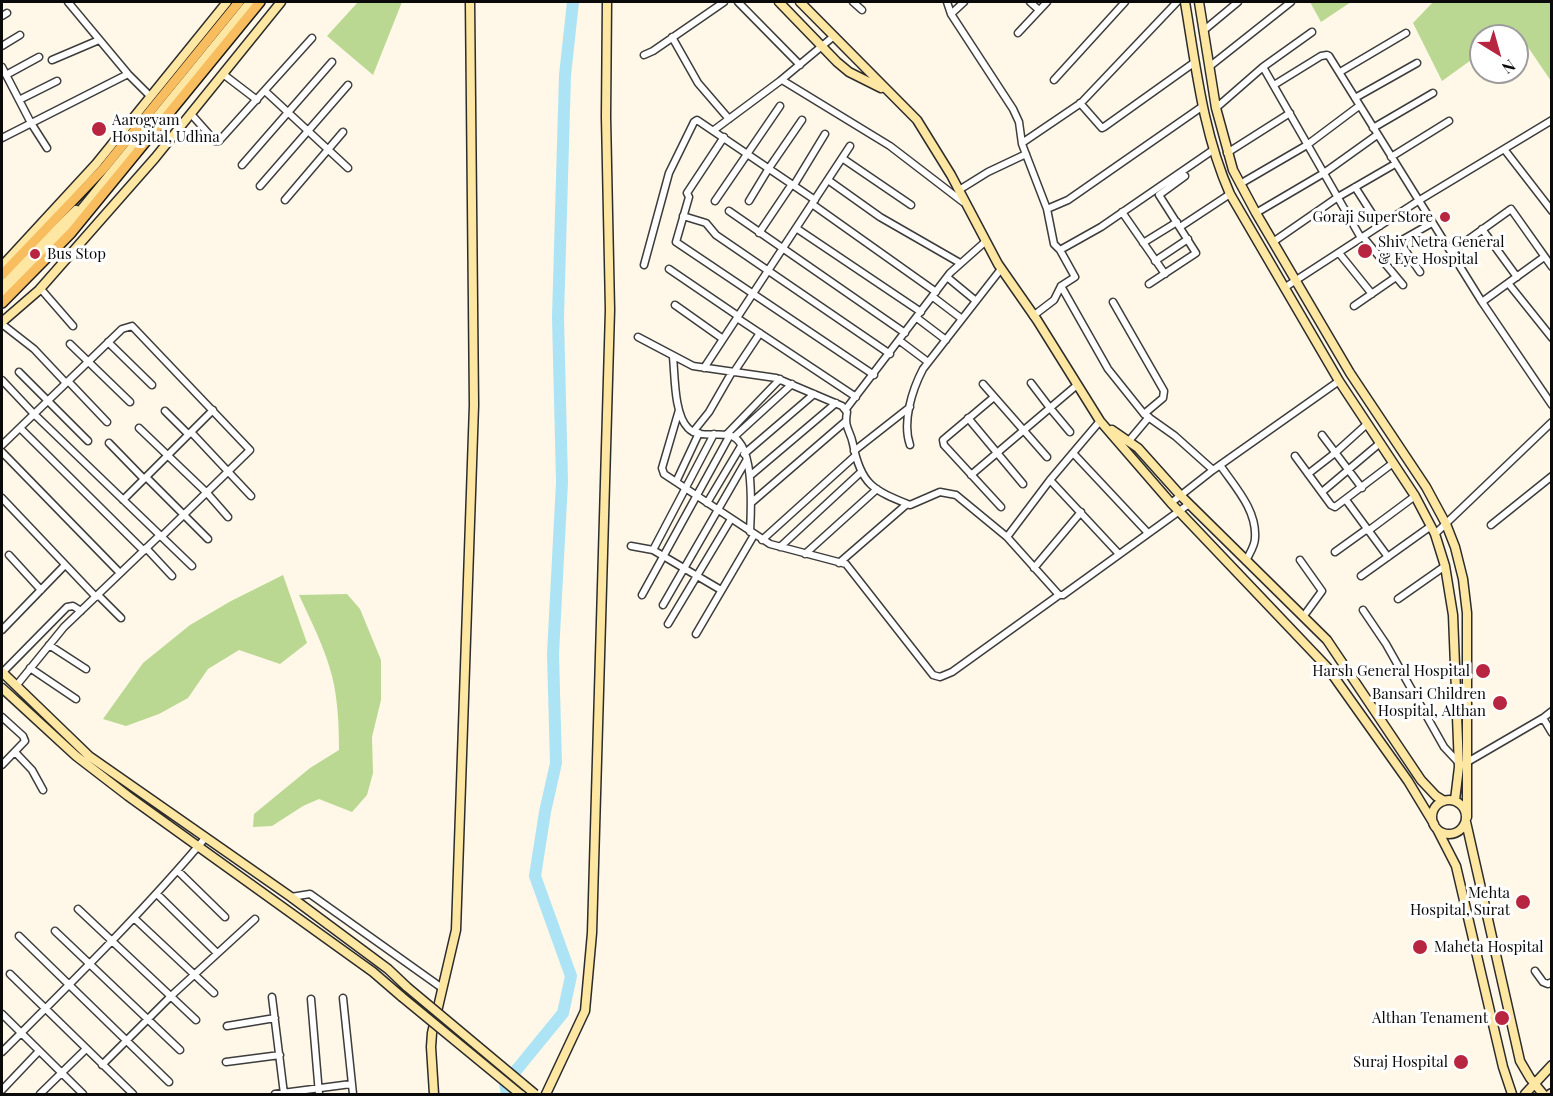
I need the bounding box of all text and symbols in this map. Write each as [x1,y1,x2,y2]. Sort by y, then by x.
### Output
north arrow [1469,24,1529,84]
text: N [1498,55,1520,79]
place label: Aarogyam Hospital, Udhna [112,111,220,146]
marker: Aarogyam Hospital, Udhna [90,120,108,138]
place label: Goraji SuperStore [1313,208,1433,226]
marker: Goraji SuperStore [1438,210,1452,224]
place label: Shiv Netra General & Eye Hospital [1378,233,1505,268]
marker: Shiv Netra General & Eye Hospital [1356,242,1374,260]
place label: Bus Stop [47,245,106,263]
marker: Bus Stop [28,247,42,261]
place label: Harsh General Hospital [1312,662,1470,680]
marker: Harsh General Hospital [1474,662,1492,680]
place label: Bansari Children Hospital, Althan [1372,685,1486,720]
marker: Bansari Children Hospital, Althan [1491,694,1509,712]
place label: Mehta Hospital, Surat [1410,884,1510,919]
marker: Mehta Hospital, Surat [1514,893,1532,911]
marker: Maheta Hospital [1411,938,1429,956]
place label: Maheta Hospital [1434,938,1544,956]
place label: Althan Tenament [1372,1009,1488,1027]
marker: Althan Tenament [1493,1009,1511,1027]
place label: Suraj Hospital [1353,1053,1448,1071]
marker: Suraj Hospital [1452,1053,1470,1071]

